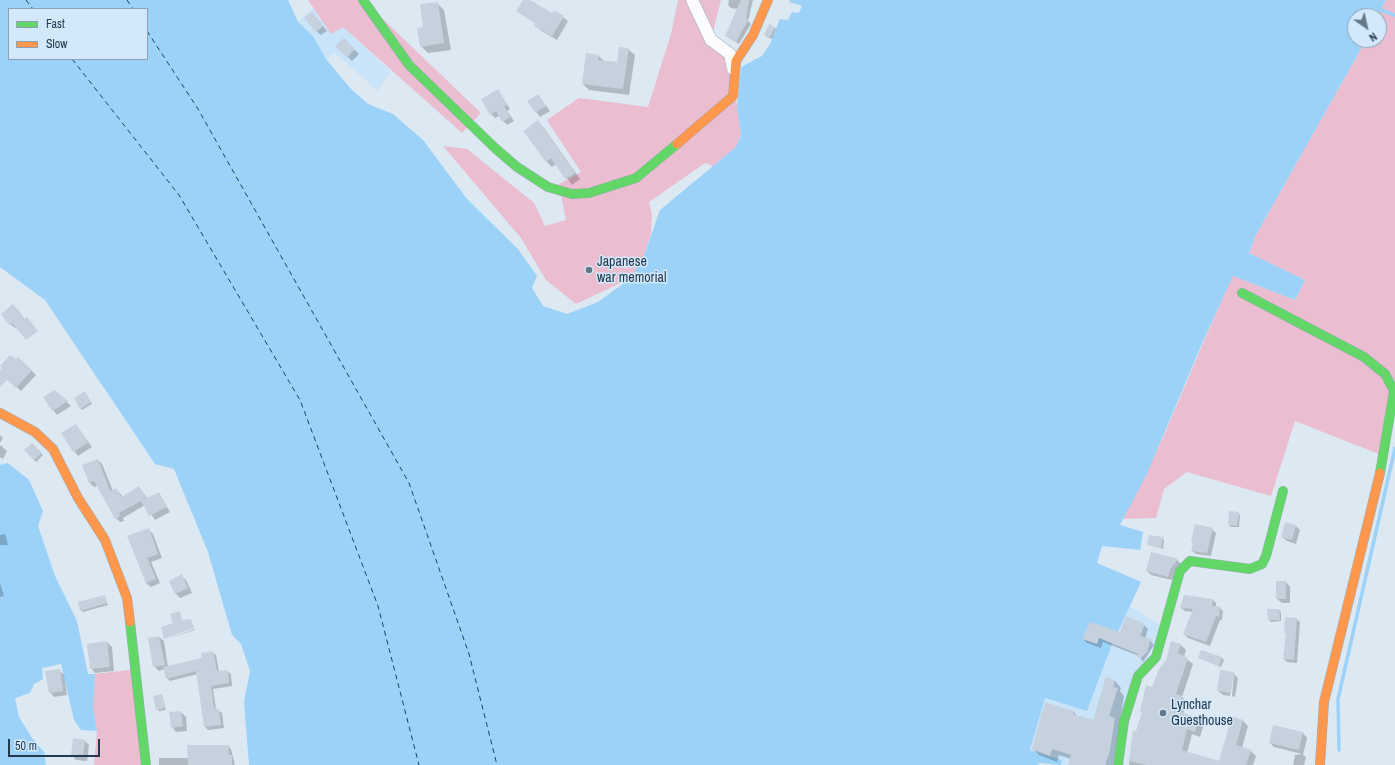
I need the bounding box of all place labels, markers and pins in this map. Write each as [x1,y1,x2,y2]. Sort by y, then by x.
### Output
place label: Japanese war memorial [597,254,667,286]
marker: Japanese war memorial [584,265,594,275]
place label: Lynchar Guesthouse [1171,697,1233,730]
marker: Lynchar Guesthouse [1158,708,1168,718]

